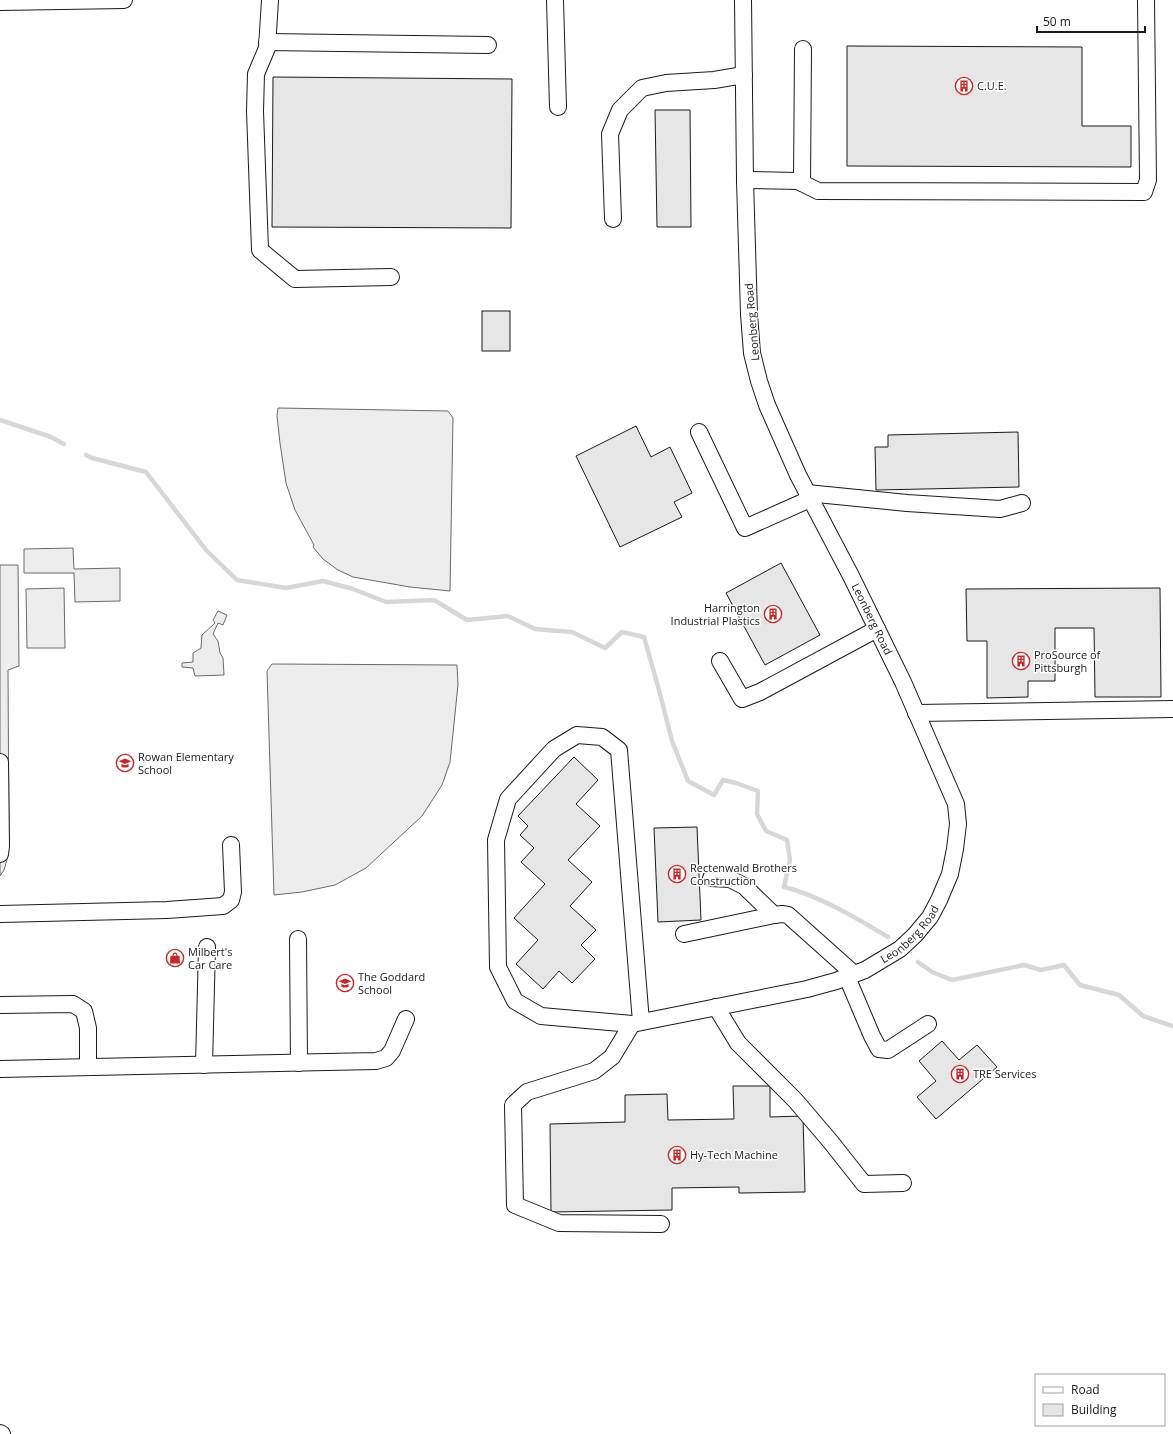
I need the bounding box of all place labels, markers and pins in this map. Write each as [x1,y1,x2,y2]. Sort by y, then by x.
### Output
building icon: C.U.E. [954,76,974,96]
place label: C.U.E. [977,78,1007,93]
place label: Harrington Industrial Plastics [671,600,760,628]
building icon: Harrington Industrial Plastics [763,604,783,624]
place label: ProSource of Pittsburgh [1034,647,1102,675]
building icon: ProSource of Pittsburgh [1011,651,1031,671]
place label: Rowan Elementary School [138,749,234,777]
school or university icon: Rowan Elementary School [115,753,135,773]
place label: Rectenwald Brothers Construction [690,860,797,888]
building icon: Rectenwald Brothers Construction [667,864,687,884]
place label: Milbert's Car Care [188,944,232,972]
shop icon: Milbert's Car Care [165,948,185,968]
place label: The Goddard School [358,969,425,997]
school or university icon: The Goddard School [335,973,355,993]
building icon: TRE Services [950,1064,970,1084]
place label: TRE Services [973,1066,1036,1081]
building icon: Hy-Tech Machine [667,1145,687,1165]
place label: Hy-Tech Machine [690,1147,778,1162]

